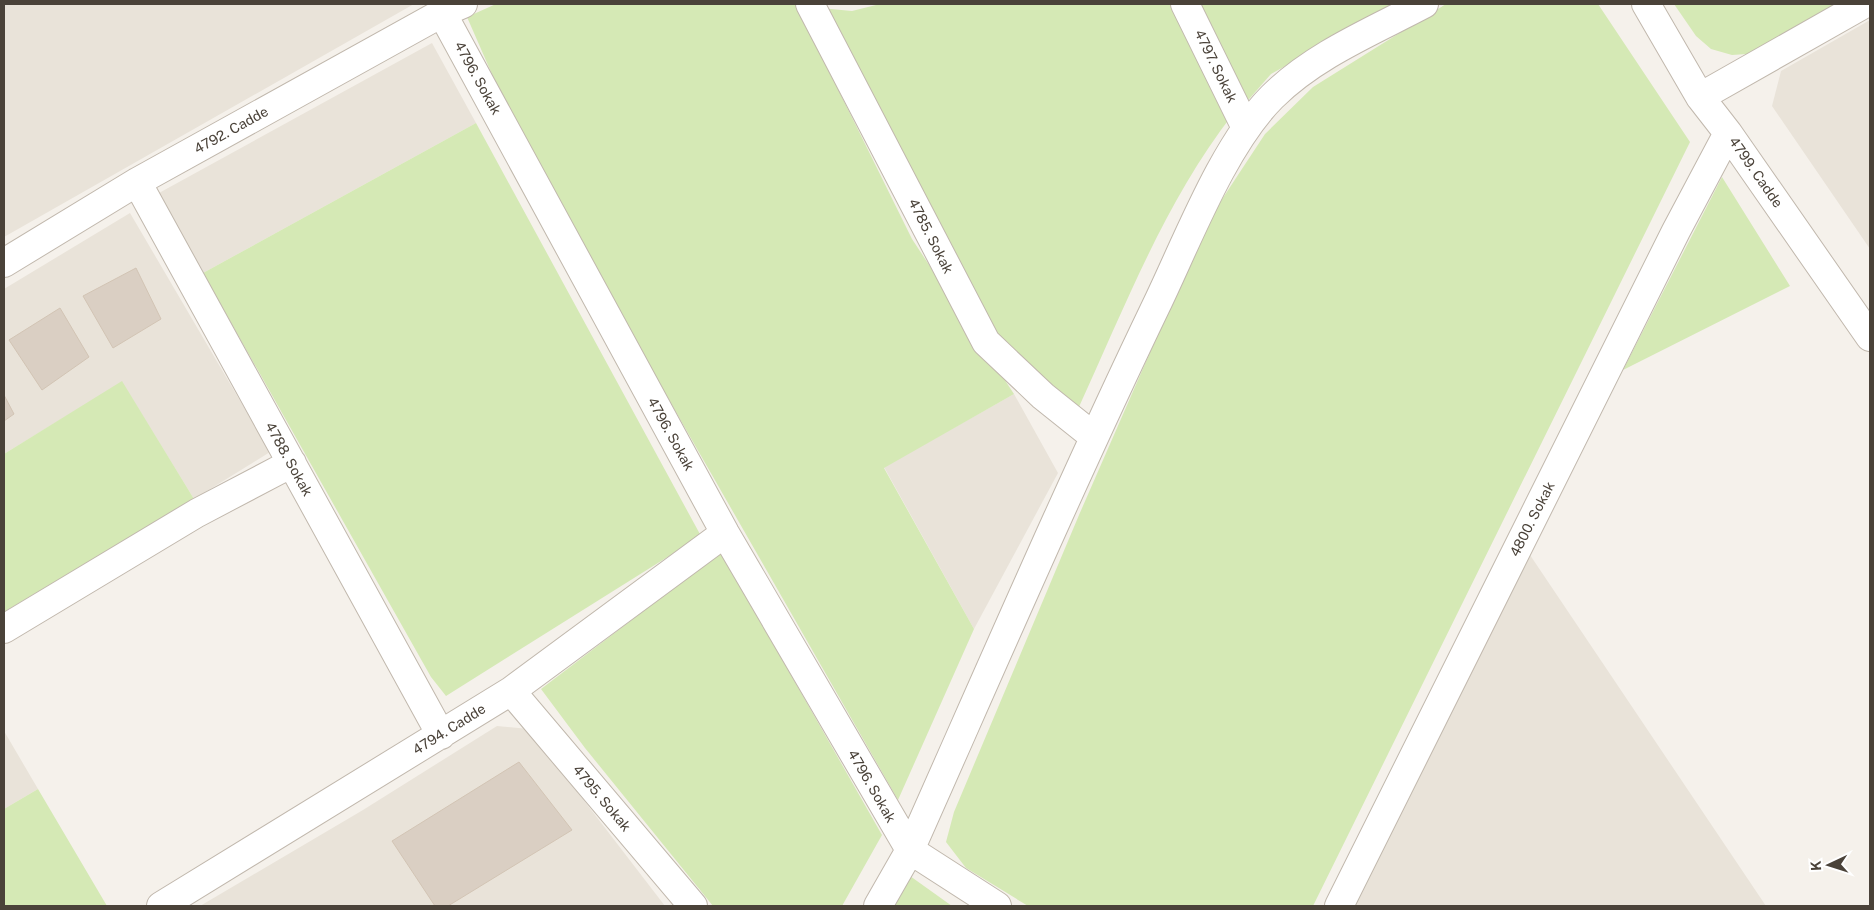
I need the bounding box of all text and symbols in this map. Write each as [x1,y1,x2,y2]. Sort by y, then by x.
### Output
street label: 4797. Sokak [1191,27,1241,105]
street label: 4796. Sokak [451,39,505,118]
street label: 4792. Cadde [191,103,271,157]
street label: 4799. Cadde [1726,134,1786,211]
street label: 4785. Sokak [905,196,957,276]
street label: 4796. Sokak [644,395,698,474]
street label: 4788. Sokak [262,419,316,499]
street label: 4800. Sokak [1506,479,1558,559]
street label: 4794. Cadde [410,700,488,758]
street label: 4796. Sokak [845,747,899,825]
street label: 4795. Sokak [570,762,634,835]
north arrow [1804,840,1854,890]
text: K [1808,860,1824,871]

